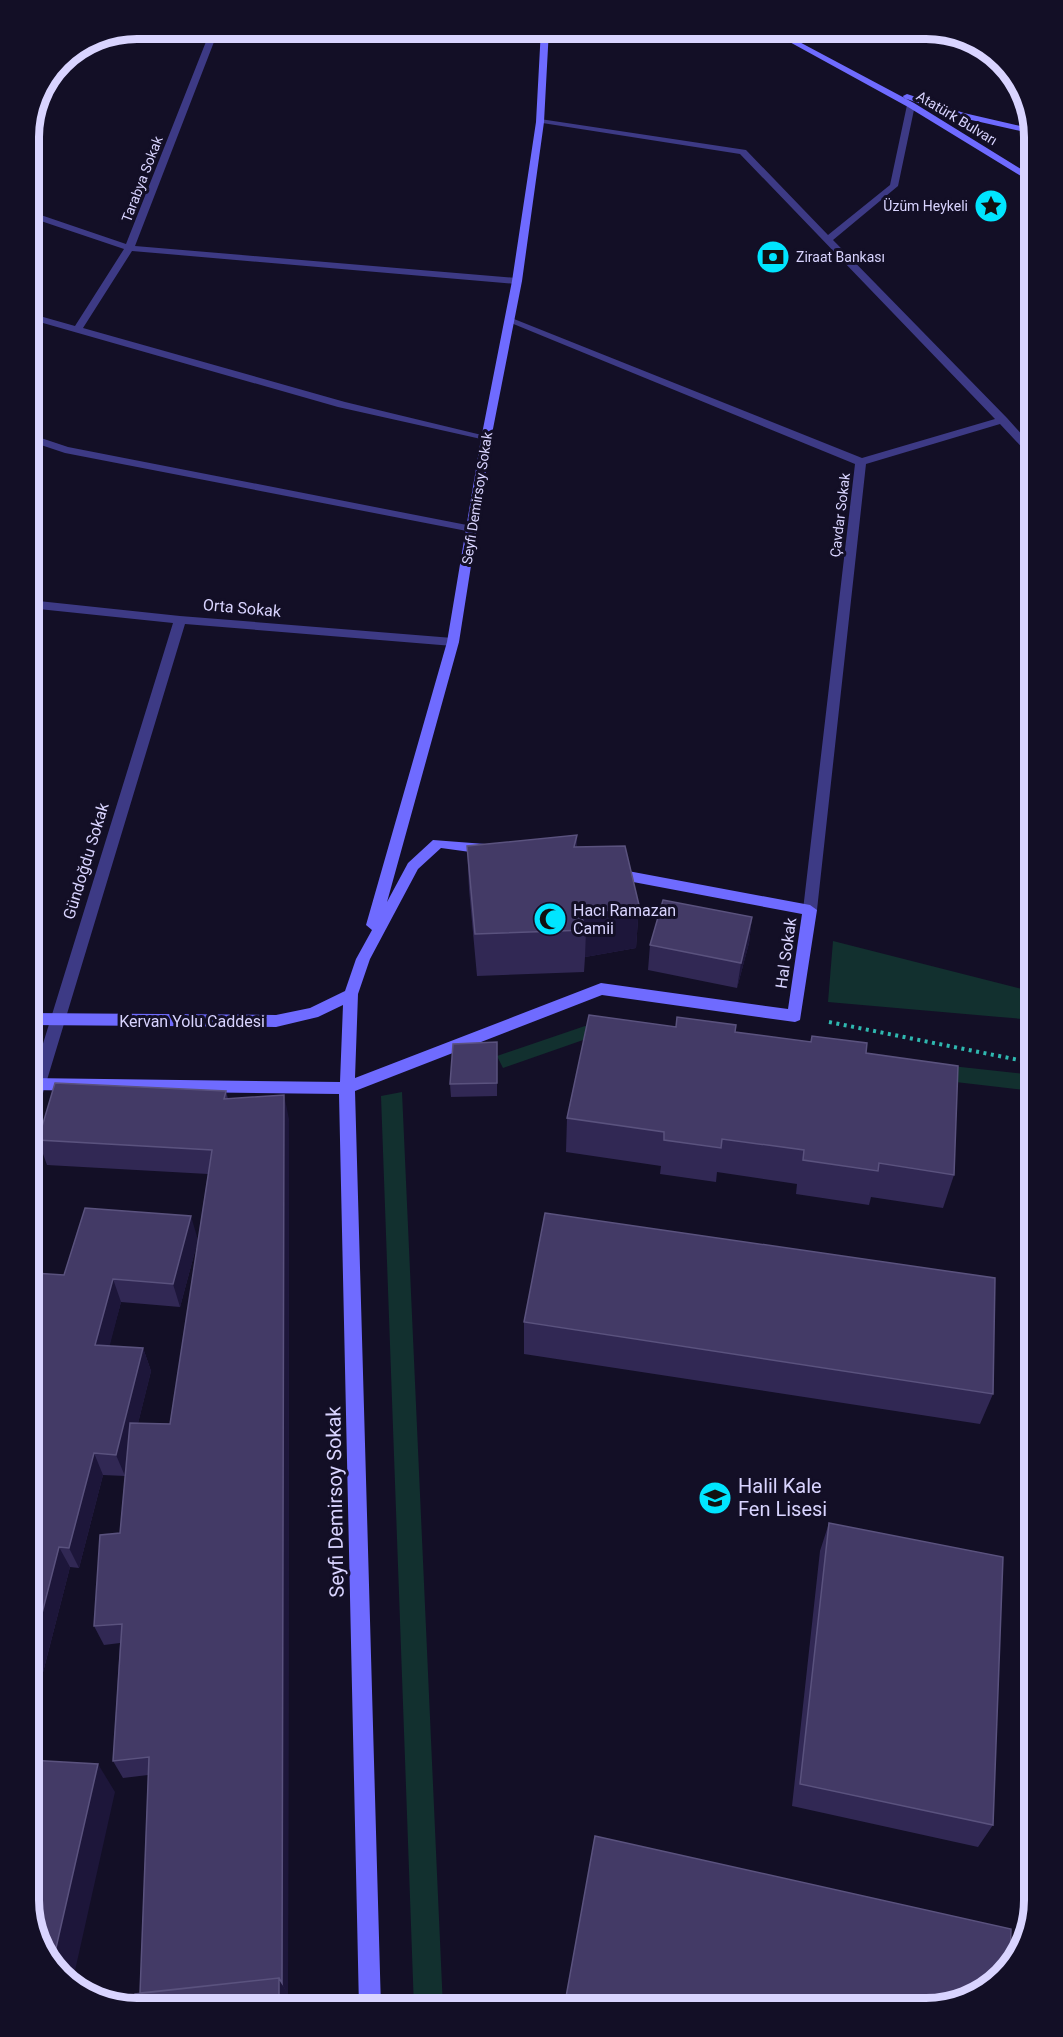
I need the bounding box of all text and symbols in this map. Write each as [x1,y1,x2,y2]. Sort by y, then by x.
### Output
street label: Atatürk Bulvarı [914,88,1000,148]
street label: Tarabya Sokak [118,133,166,224]
place icon: Üzüm Heykeli [973,188,1009,224]
place label: Üzüm Heykeli [883,198,968,214]
bank icon: Ziraat Bankası [755,239,791,275]
place label: Ziraat Bankası [796,249,885,265]
street label: Seyfi Demirsoy Sokak [459,430,496,565]
street label: Çavdar Sokak [827,471,853,558]
street label: Orta Sokak [202,595,283,621]
street label: Gündoğdu Sokak [59,799,113,922]
mosque icon: Hacı Ramazan Camii [532,901,568,937]
place label: Hacı Ramazan Camii [573,901,676,938]
street label: Hal Sokak [772,915,801,990]
street label: Kervan Yolu Caddesi [119,1012,265,1031]
street label: Seyfi Demirsoy Sokak [321,1405,349,1598]
place label: Halil Kale Fen Lisesi [738,1474,827,1521]
school or university icon: Halil Kale Fen Lisesi [697,1480,733,1516]

